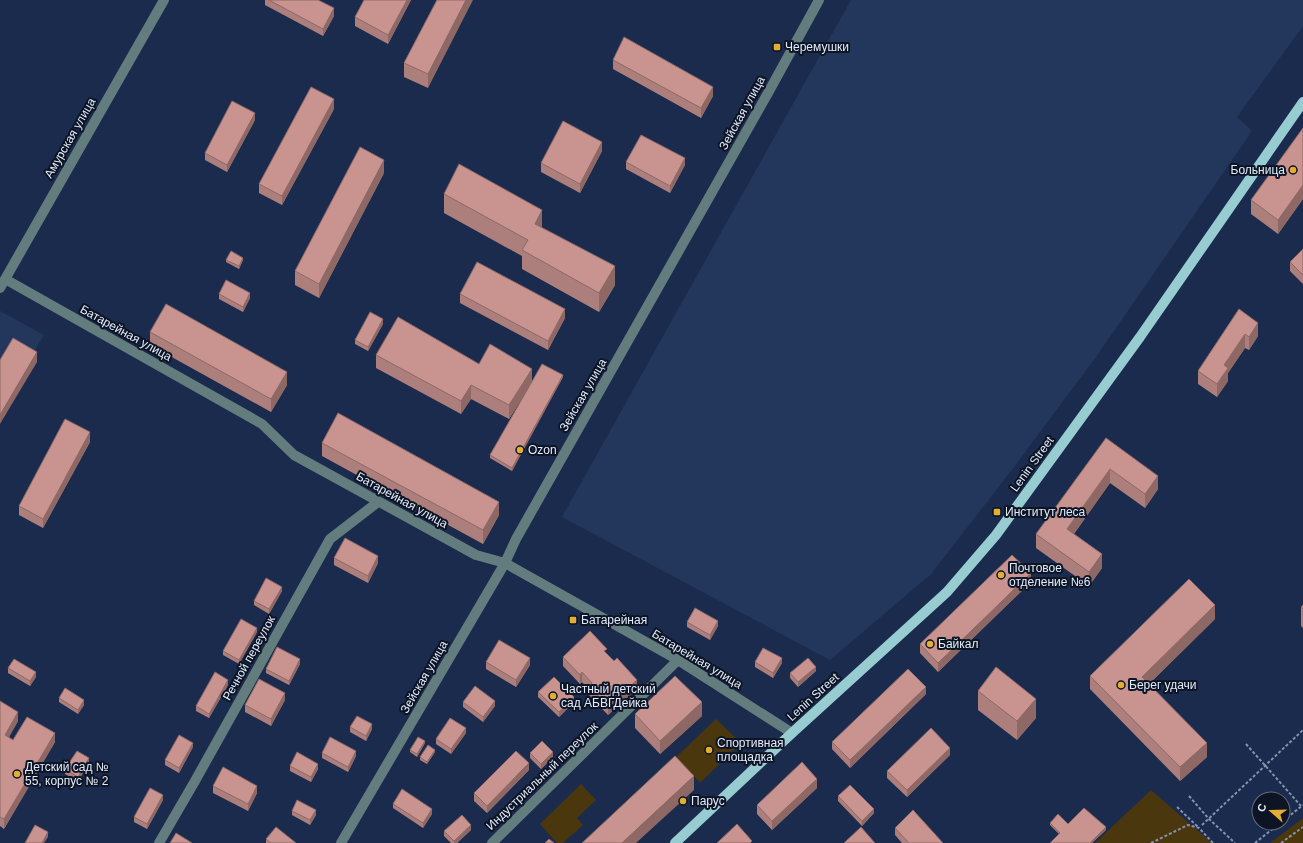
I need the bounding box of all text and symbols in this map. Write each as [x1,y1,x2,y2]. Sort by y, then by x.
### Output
place label: Черемушки [785,40,849,54]
marker: Черемушки [772,42,782,52]
street label: Зейская улица [716,74,768,152]
street label: Амурская улица [41,95,99,180]
place label: Больница [1231,163,1285,177]
marker: Больница [1288,165,1298,175]
street label: Батарейная улица [78,302,174,364]
street label: Зейская улица [557,356,610,434]
street label: Lenin Street [1007,433,1057,494]
place label: Ozon [528,443,557,457]
marker: Ozon [515,445,525,455]
street label: Батарейная улица [354,469,450,531]
place label: Институт леса [1005,505,1086,519]
marker: Институт леса [992,507,1002,517]
place label: Почтовое отделение №6 [1009,561,1091,589]
marker: Почтовое отделение №6 [996,570,1006,580]
street label: Речной переулок [220,613,278,703]
place label: Батарейная [581,613,647,627]
marker: Батарейная [568,615,578,625]
street label: Батарейная улица [649,627,745,692]
place label: Байкал [938,637,978,651]
street label: Зейская улица [398,638,451,716]
marker: Байкал [925,639,935,649]
street label: Lenin Street [784,670,842,724]
place label: Берег удачи [1129,678,1197,692]
marker: Берег удачи [1116,680,1126,690]
place label: Частный детский сад АБВГДейка [561,682,656,710]
marker: Частный детский сад АБВГДейка [548,691,558,701]
street label: Индустриальный переулок [483,719,601,833]
place label: Спортивная площадка [717,736,784,764]
marker: Спортивная площадка [704,745,714,755]
place label: Детский сад № 55, корпус № 2 [25,760,109,788]
marker: Детский сад № 55, корпус № 2 [12,769,22,779]
north arrow [1251,791,1291,831]
place label: Парус [691,794,725,808]
marker: Парус [678,796,688,806]
text: С [1255,802,1269,813]

